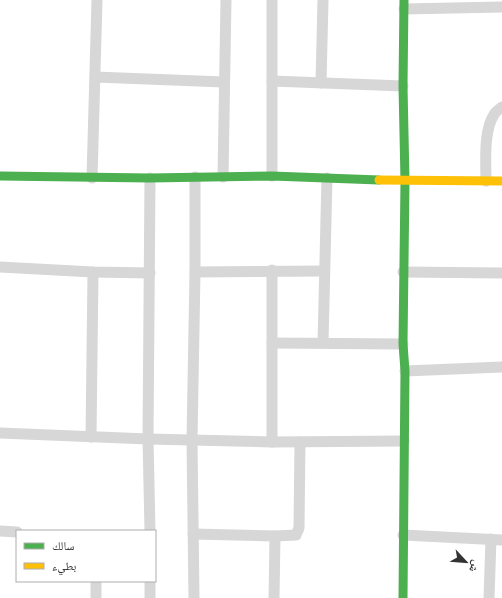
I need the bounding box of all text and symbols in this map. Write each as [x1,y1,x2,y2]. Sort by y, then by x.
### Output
legend [16,530,156,582]
text: سالك [52,538,74,553]
north arrow [446,542,486,582]
text: بطيء [52,558,76,576]
text: ش [465,558,484,575]

